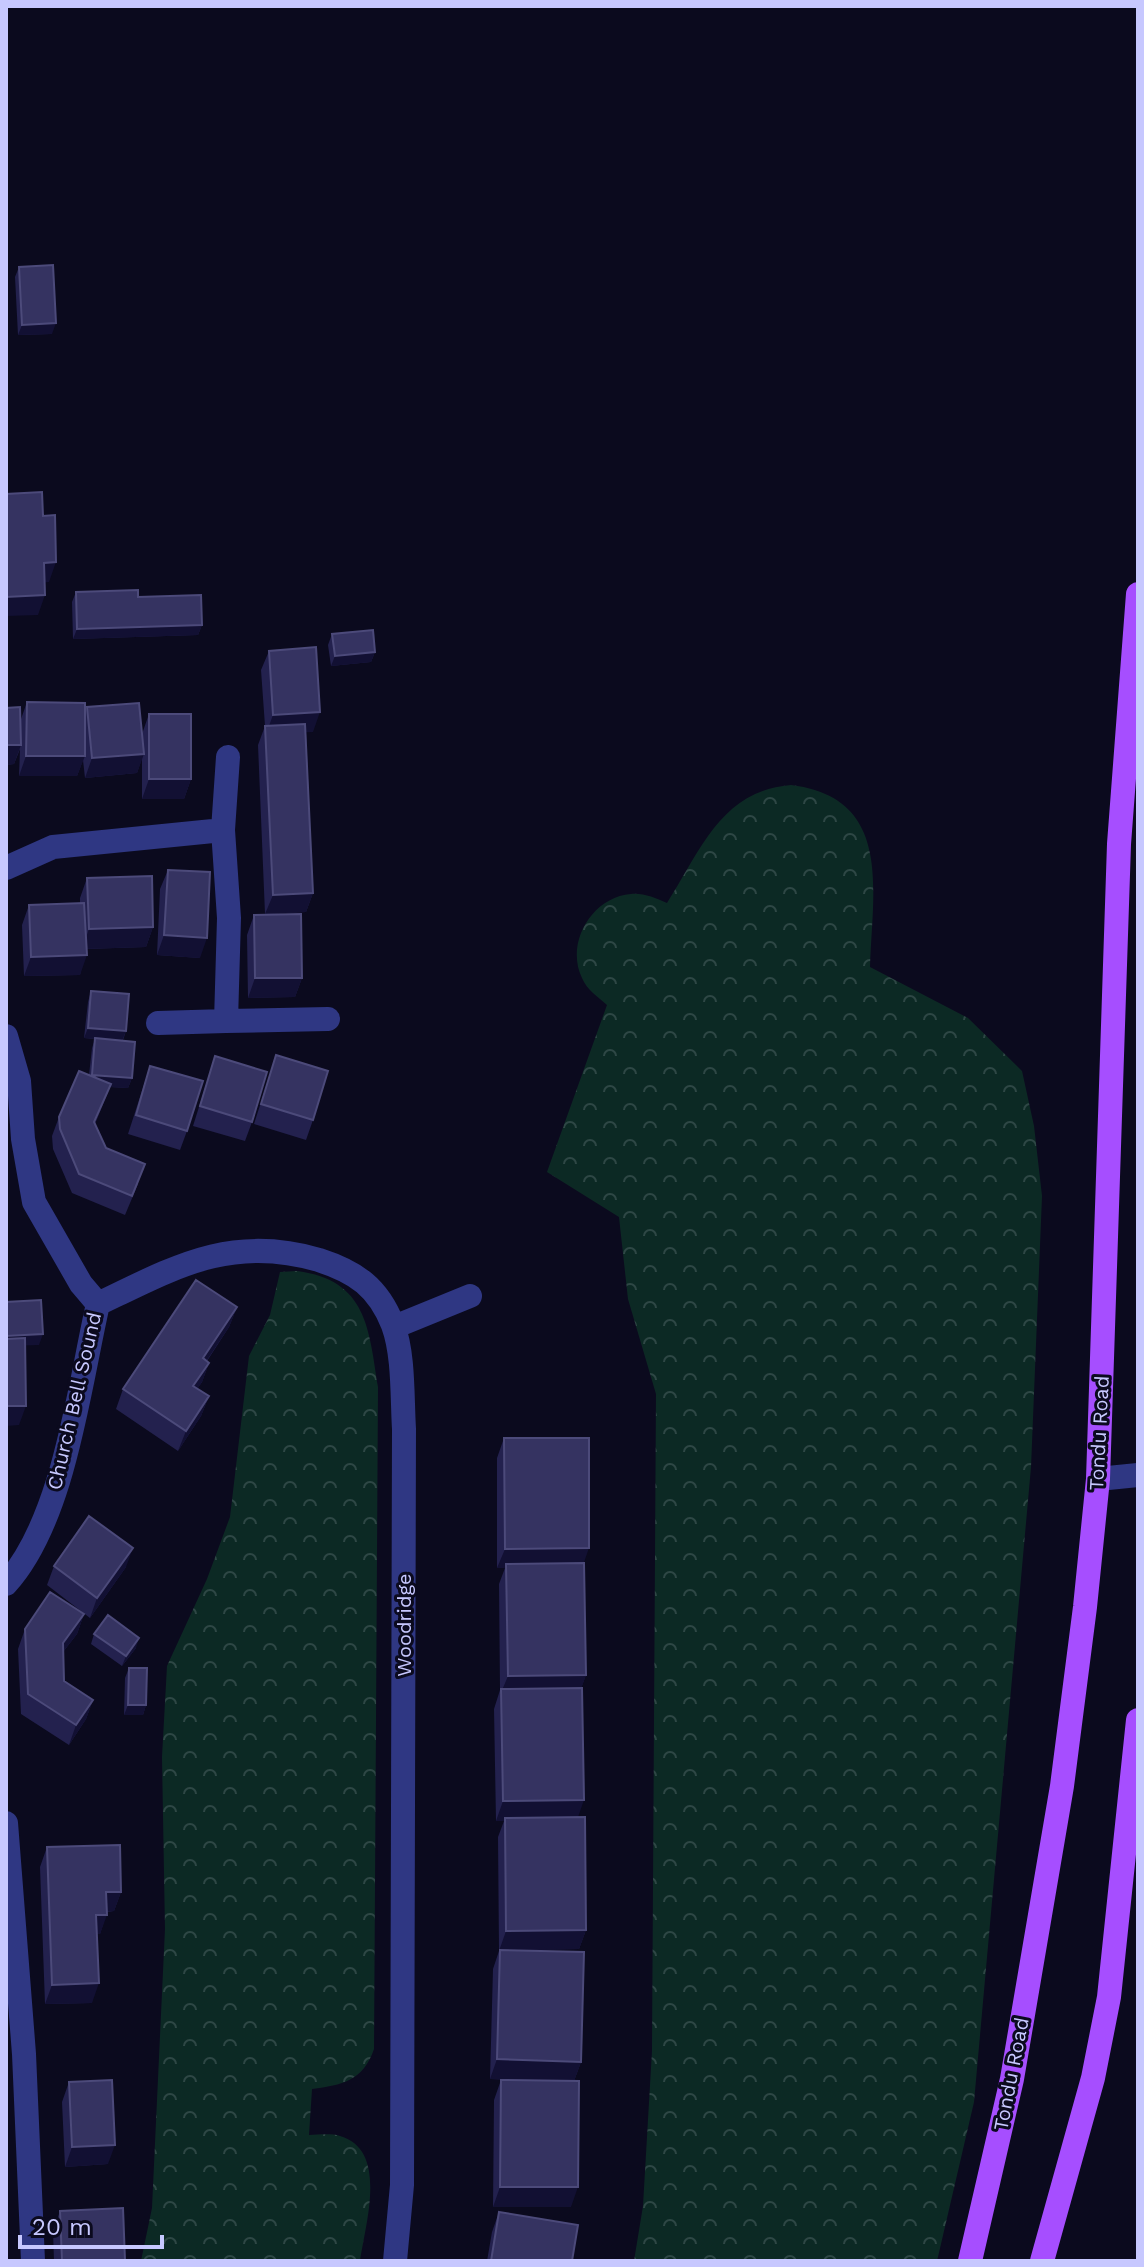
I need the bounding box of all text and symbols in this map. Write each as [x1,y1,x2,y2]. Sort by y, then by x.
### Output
street label: Church Bell Sound [42,1310,106,1492]
street label: Tondu Road [1084,1375,1114,1491]
street label: Woodridge [392,1573,416,1677]
street label: Tondu Road [988,2015,1034,2133]
scale bar [20,2199,162,2249]
text: 20 m [32,2213,92,2241]

